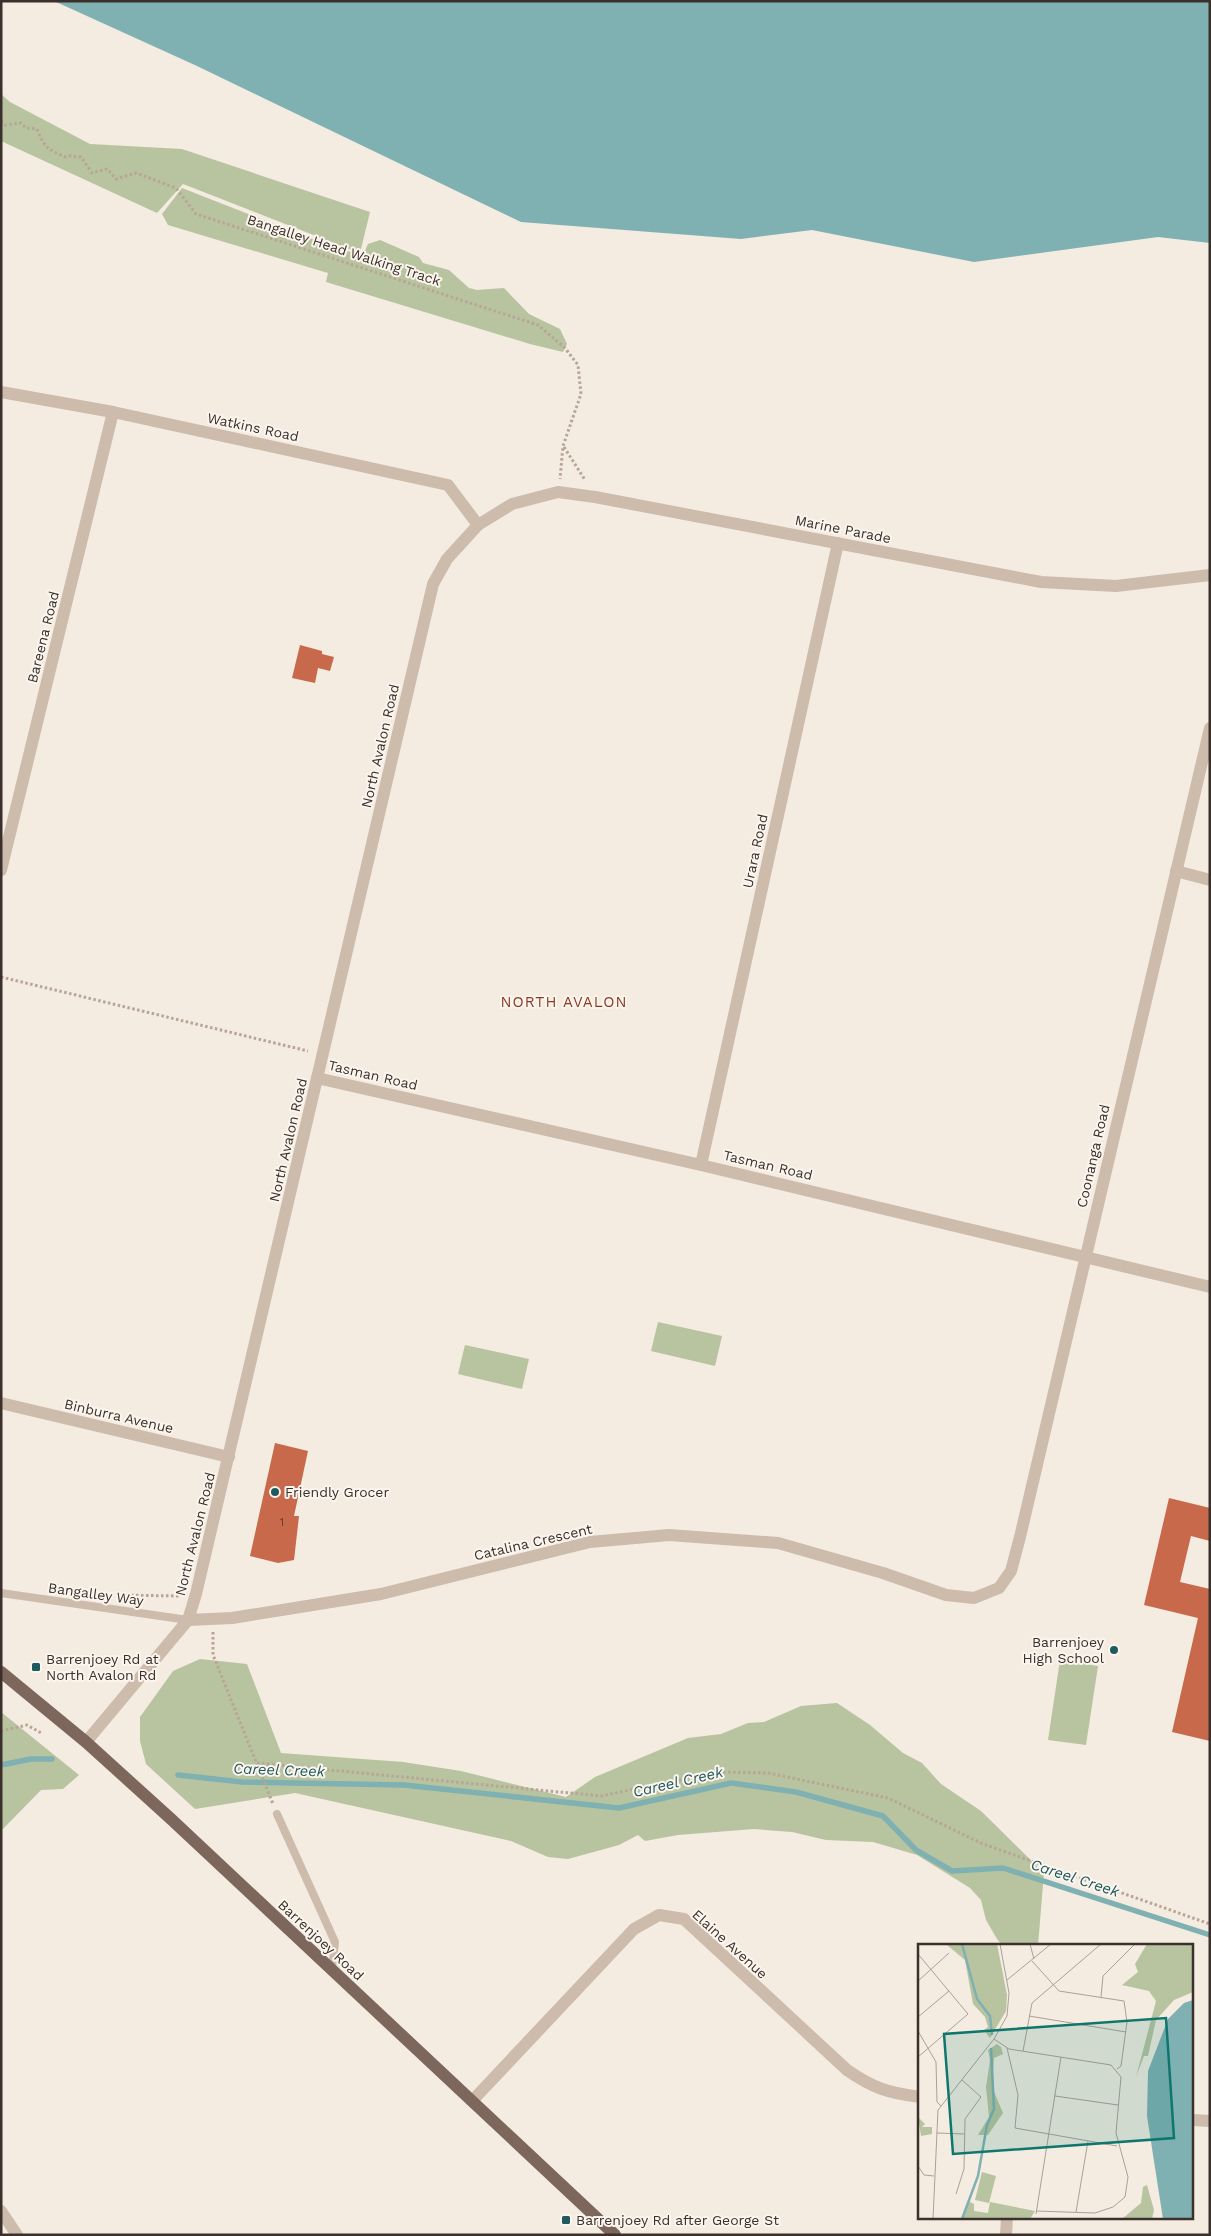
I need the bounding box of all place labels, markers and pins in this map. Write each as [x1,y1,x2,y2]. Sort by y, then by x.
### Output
place label: Friendly Grocer [285,1484,389,1500]
marker: Friendly Grocer [269,1486,281,1498]
place label: Barrenjoey High School [1023,1634,1105,1666]
marker: Barrenjoey High School [1108,1644,1120,1656]
place label: Barrenjoey Rd at North Avalon Rd [46,1651,159,1683]
marker: Barrenjoey Rd at North Avalon Rd [30,1661,42,1673]
place label: Barrenjoey Rd after George St [576,2212,779,2228]
marker: Barrenjoey Rd after George St [560,2214,572,2226]

